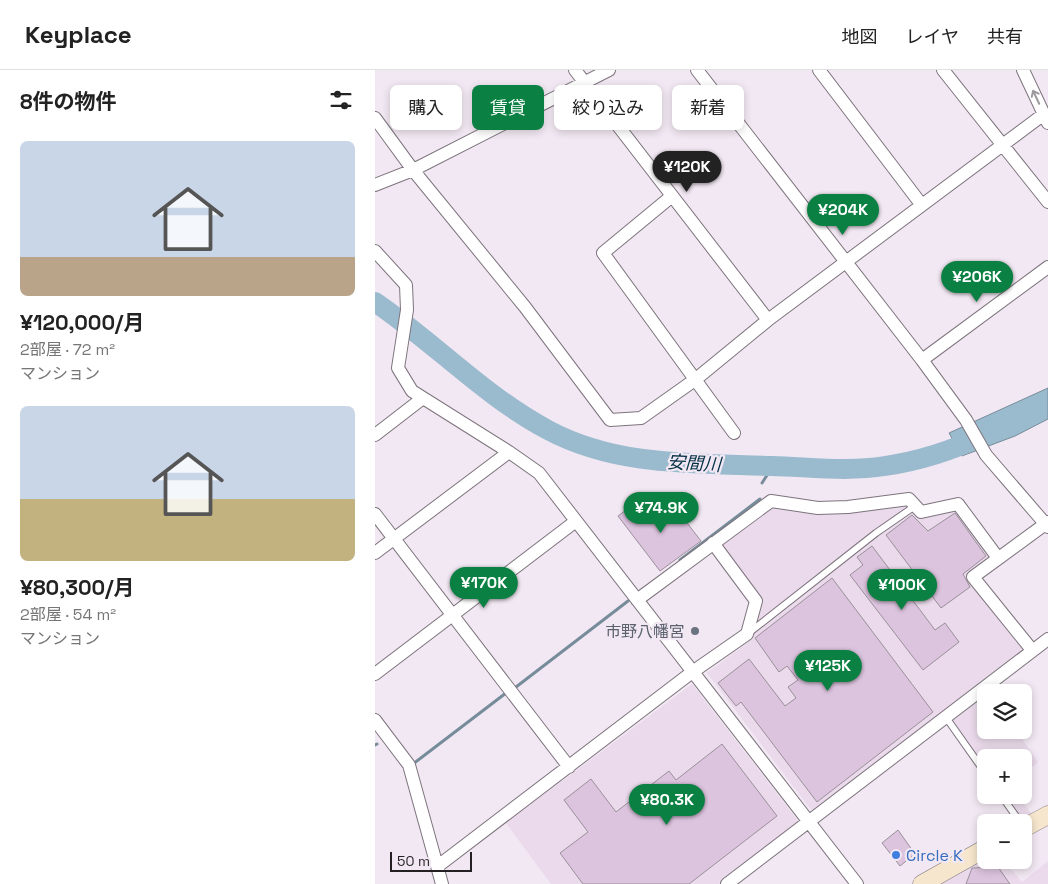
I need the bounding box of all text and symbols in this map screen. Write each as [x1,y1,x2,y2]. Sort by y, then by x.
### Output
text: Keyplace [25,19,132,50]
text: 地図 [842,25,878,48]
text: レイヤ [906,25,959,48]
text: 共有 [987,25,1023,48]
chip: 購入 [390,85,462,130]
chip: 賃貸 [472,85,544,130]
chip: 絞り込み [554,85,662,130]
chip: 新着 [672,85,744,130]
icon: filters [327,86,355,114]
text: 8件の物件 [20,88,117,115]
one-way arrow [1030,89,1040,104]
pin: ¥120K [652,150,722,193]
text: ¥120K [663,156,711,177]
icon: home [143,174,233,264]
pin: ¥204K [808,194,878,236]
text: ¥204K [818,199,868,220]
pin: ¥206K [942,260,1012,303]
text: ¥206K [952,266,1002,287]
text: ¥120,000/月 [20,309,144,336]
text: 2部屋 · 72 m² [20,339,115,360]
text: マンション [20,363,100,384]
icon: home [143,439,233,529]
water label: 安間川 [666,450,724,476]
pin: ¥74.9K [620,492,702,534]
text: ¥74.9K [635,497,687,518]
pin: ¥170K [449,566,519,609]
pin: ¥100K [867,568,937,611]
text: ¥170K [461,572,507,593]
text: ¥80,300/月 [20,574,134,601]
text: ¥100K [878,574,926,595]
text: 2部屋 · 54 m² [20,604,116,625]
place label: 市野八幡宮 [605,621,685,642]
marker: 市野八幡宮 [689,625,701,637]
text: マンション [20,628,100,649]
pin: ¥125K [793,650,863,692]
text: ¥125K [805,655,851,676]
map controls [977,684,1032,869]
button: layers [977,684,1032,739]
button: + [977,749,1032,804]
pin: ¥80.3K [626,784,708,826]
text: ¥80.3K [640,789,694,810]
button: − [977,814,1032,869]
place label: Circle K [906,845,963,866]
scale bar [390,849,473,872]
marker: Circle K [890,849,902,861]
text: 50 m [397,852,430,870]

